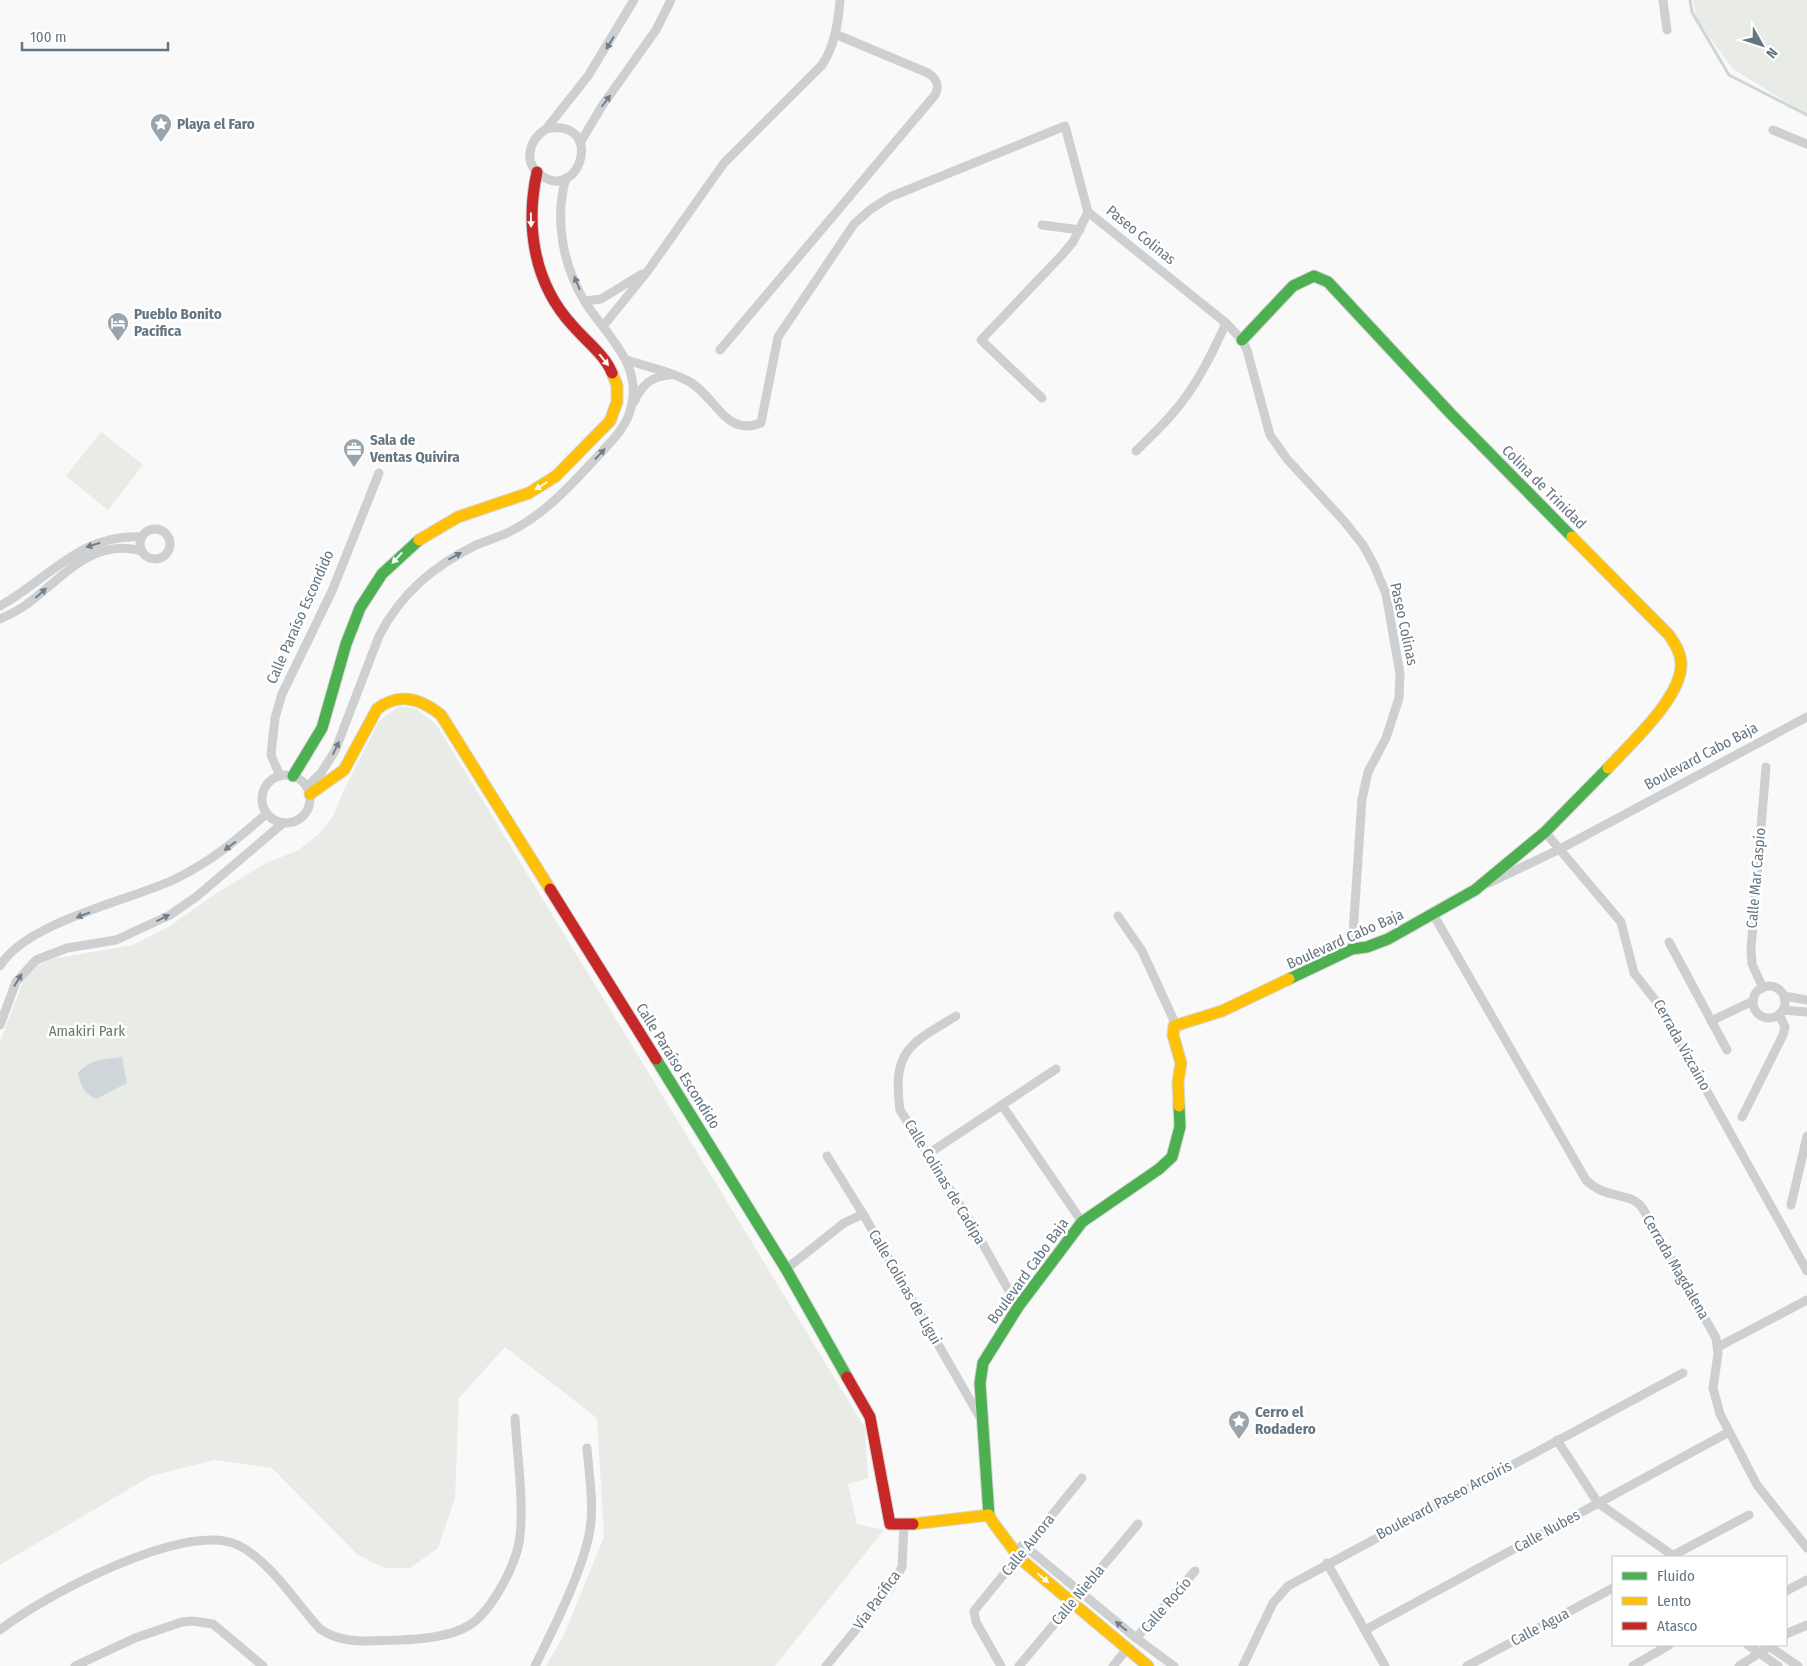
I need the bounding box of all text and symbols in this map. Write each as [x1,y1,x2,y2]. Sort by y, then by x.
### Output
scale bar [22,20,169,52]
north arrow [1737,20,1787,70]
text: 100 m [30,28,67,46]
one-way arrow [606,35,614,50]
text: N [1762,44,1781,61]
one-way arrow [601,94,611,108]
place icon: Playa el Faro [149,112,173,143]
place label: Playa el Faro [177,115,255,133]
street label: Paseo Colinas [1103,202,1179,268]
one-way arrow [527,213,535,229]
one-way arrow [572,275,580,290]
place label: Pueblo Bonito Pacifica [134,305,222,340]
hotel icon: Pueblo Bonito Pacifica [106,311,130,342]
one-way arrow [598,353,609,366]
place label: Sala de Ventas Quivira [369,431,460,466]
office icon: Sala de Ventas Quivira [342,437,366,468]
street label: Colina de Trinidad [1498,441,1590,533]
one-way arrow [594,448,606,460]
one-way arrow [534,481,547,491]
one-way arrow [86,542,101,550]
street label: Calle Paraíso Escondido [262,547,338,687]
one-way arrow [391,551,403,563]
one-way arrow [448,552,462,560]
street label: Paseo Colinas [1386,581,1422,667]
one-way arrow [34,587,46,599]
street label: Boulevard Cabo Baja [1641,718,1761,794]
one-way arrow [332,741,340,755]
street label: Calle Mar Caspio [1743,827,1769,929]
one-way arrow [224,841,237,852]
street label: Boulevard Cabo Baja [1284,905,1406,973]
one-way arrow [76,911,90,919]
one-way arrow [156,914,170,922]
one-way arrow [13,974,23,987]
street label: Cerrada Vizcaíno [1650,996,1715,1094]
street label: Calle Paraíso Escondido [632,1000,724,1132]
park label: Amakiri Park [49,1022,125,1040]
street label: Calle Colinas de Cadipa [901,1116,989,1248]
street label: Cerrada Magdalena [1639,1212,1713,1322]
street label: Boulevard Cabo Baja [984,1215,1072,1327]
street label: Calle Colinas de Ligui [865,1226,945,1348]
place label: Cerro el Rodadero [1255,1403,1316,1438]
place icon: Cerro el Rodadero [1227,1409,1251,1440]
street label: Boulevard Paseo Arcoiris [1373,1457,1515,1543]
street label: Calle Nubes [1511,1506,1583,1556]
street label: Calle Aurora [998,1511,1058,1579]
legend [1612,1556,1787,1646]
street label: Calle Niebla [1048,1561,1108,1629]
street label: Vía Pacífica [850,1567,904,1633]
text: Fluido [1657,1567,1695,1585]
one-way arrow [1036,1572,1048,1584]
street label: Calle Rocío [1137,1574,1195,1636]
text: Lento [1657,1592,1691,1610]
street label: Calle Agua [1508,1604,1572,1650]
text: Atasco [1657,1617,1697,1635]
one-way arrow [1115,1620,1128,1631]

